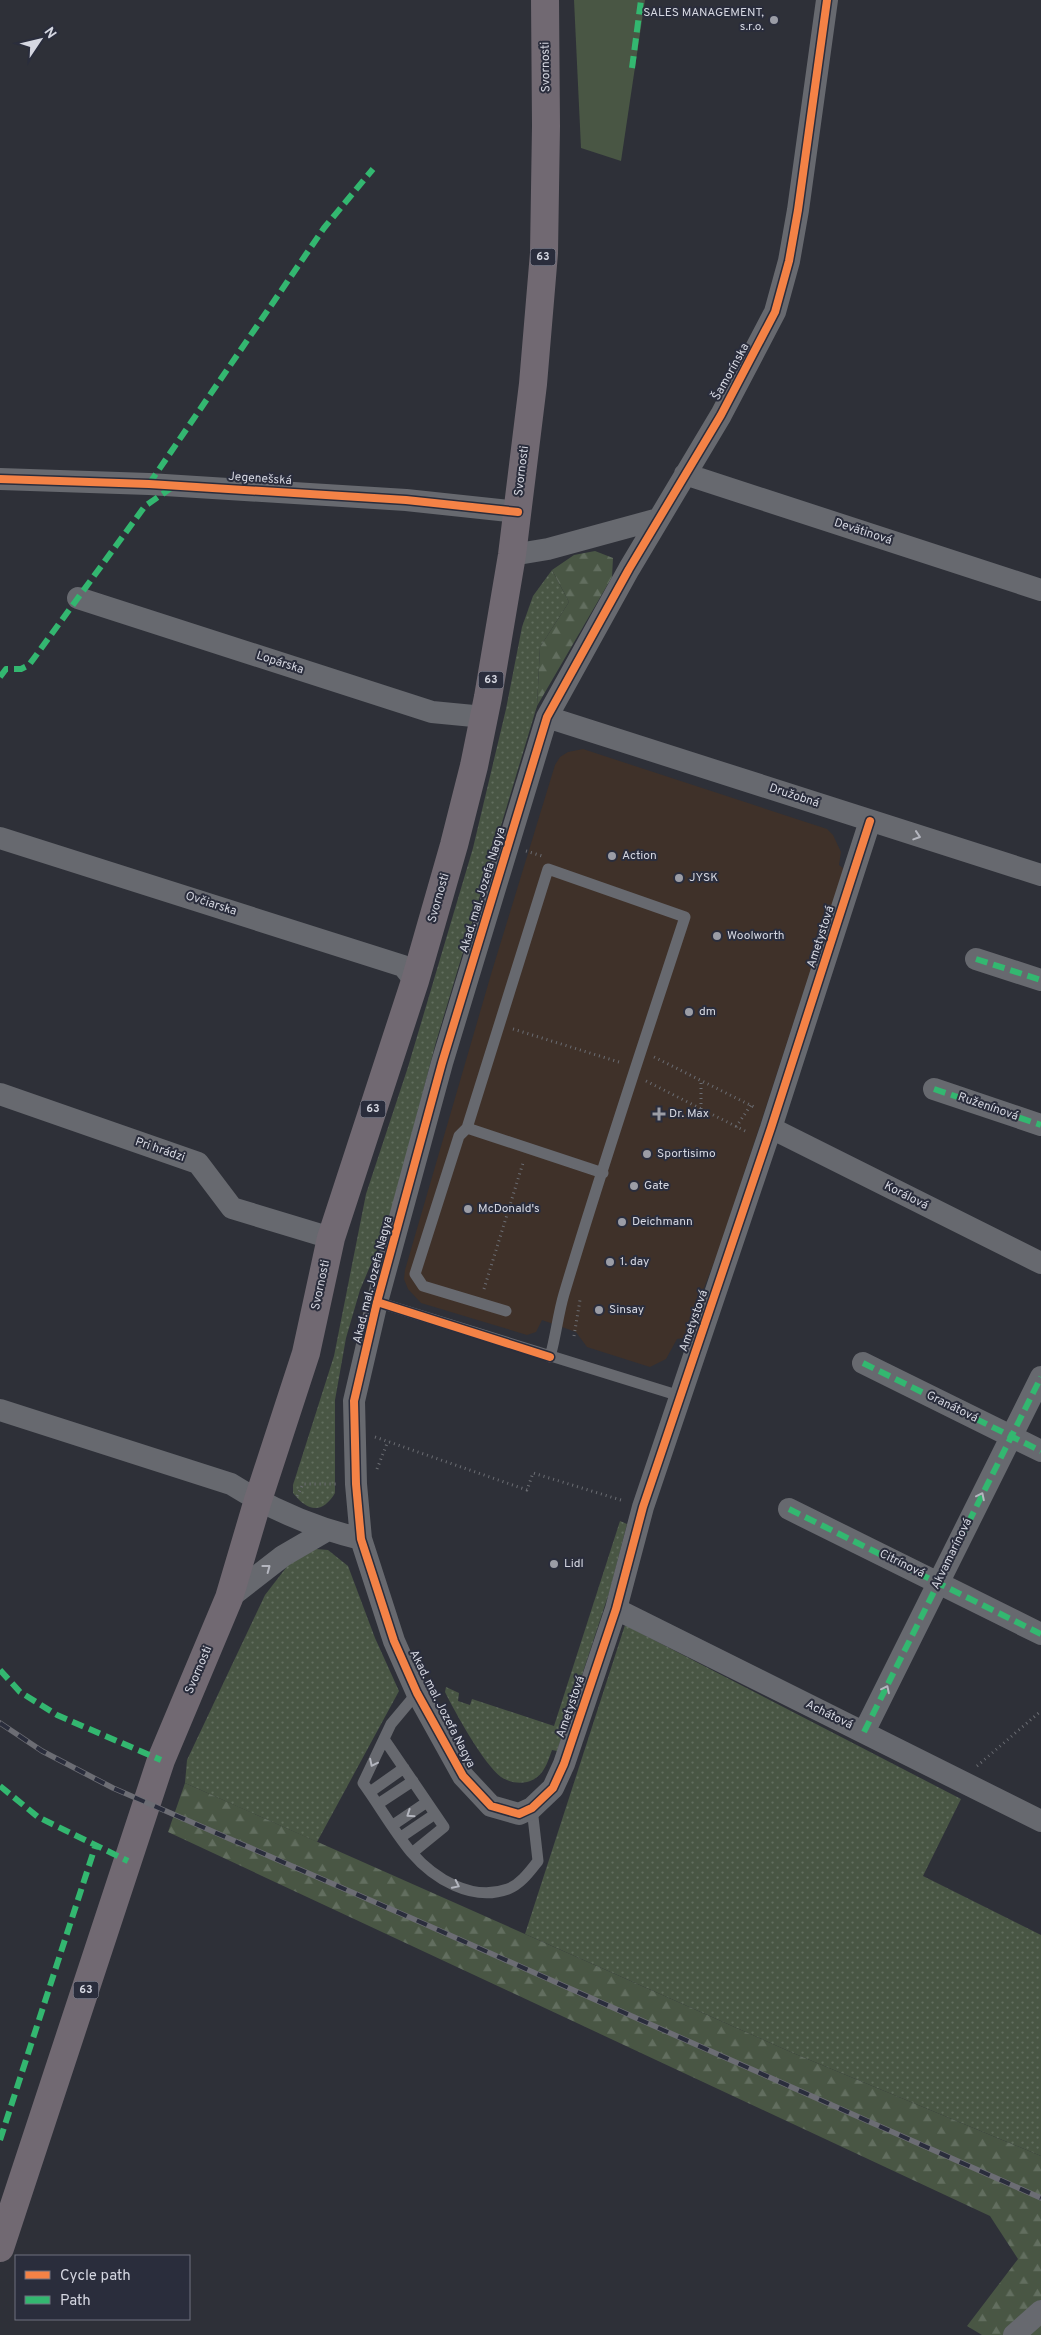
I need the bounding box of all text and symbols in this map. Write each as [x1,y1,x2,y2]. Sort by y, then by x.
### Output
place label: SALES MANAGEMENT, s.r.o. [643,5,764,35]
marker: SALES MANAGEMENT, s.r.o. [768,14,780,26]
north arrow [15,15,65,65]
text: N [40,24,59,42]
street label: Svornosti [538,42,554,92]
road number: 63 [530,248,556,266]
street label: Šamorínska [709,341,753,403]
street label: Svornosti [511,445,533,497]
street label: Jegenešská [228,469,292,489]
street label: Devätinová [832,515,894,549]
street label: Lopárska [254,648,306,678]
road number: 63 [478,672,504,688]
street label: Družobná [767,780,821,812]
street label: Akad. mal. Jozefa Nagya [456,825,510,955]
one-way arrow [912,830,921,840]
place label: Action [622,848,657,864]
marker: Action [606,850,618,862]
place label: JYSK [689,870,718,886]
street label: Svornosti [424,871,454,925]
marker: JYSK [673,872,685,884]
street label: Ovčiarska [183,888,239,920]
street label: Ametystová [803,904,839,970]
place label: Woolworth [727,928,785,944]
marker: Woolworth [711,930,723,942]
place label: dm [699,1004,716,1020]
marker: dm [683,1006,695,1018]
street label: Ruženínová [956,1089,1020,1125]
road number: 63 [360,1100,386,1118]
place label: Dr. Max [669,1106,709,1122]
marker: Dr. Max [653,1108,665,1120]
street label: Pri hrádzi [133,1134,187,1166]
place label: Sportisimo [657,1146,716,1162]
marker: Sportisimo [641,1148,653,1160]
place label: Gate [644,1178,669,1194]
street label: Korálová [881,1178,931,1214]
marker: Gate [628,1180,640,1192]
place label: McDonald's [478,1201,540,1217]
marker: McDonald's [462,1203,474,1215]
place label: Deichmann [632,1214,693,1230]
street label: Akad. mal. Jozefa Nagya [349,1215,397,1345]
marker: Deichmann [616,1216,628,1228]
place label: 1. day [620,1254,649,1270]
marker: 1. day [604,1256,616,1268]
street label: Svornosti [308,1259,334,1311]
street label: Ametystová [676,1288,712,1354]
place label: Sinsay [609,1302,644,1318]
marker: Sinsay [593,1304,605,1316]
street label: Granátová [923,1388,981,1426]
one-way arrow [975,1492,985,1501]
street label: Akvamarínová [928,1516,976,1592]
street label: Citrínová [877,1546,927,1582]
place label: Lidl [564,1556,584,1572]
marker: Lidl [548,1558,560,1570]
one-way arrow [262,1565,271,1574]
street label: Svornosti [182,1644,216,1696]
street label: Akad. mal. Jozefa Nagya [405,1647,479,1771]
street label: Ametystová [553,1674,589,1740]
one-way arrow [880,1685,890,1694]
street label: Achátová [803,1697,855,1733]
one-way arrow [368,1758,379,1767]
one-way arrow [406,1808,416,1817]
one-way arrow [451,1879,460,1889]
road number: 63 [74,1982,98,1998]
legend [15,2255,190,2320]
text: Cycle path [60,2267,131,2286]
text: Path [60,2292,91,2311]

